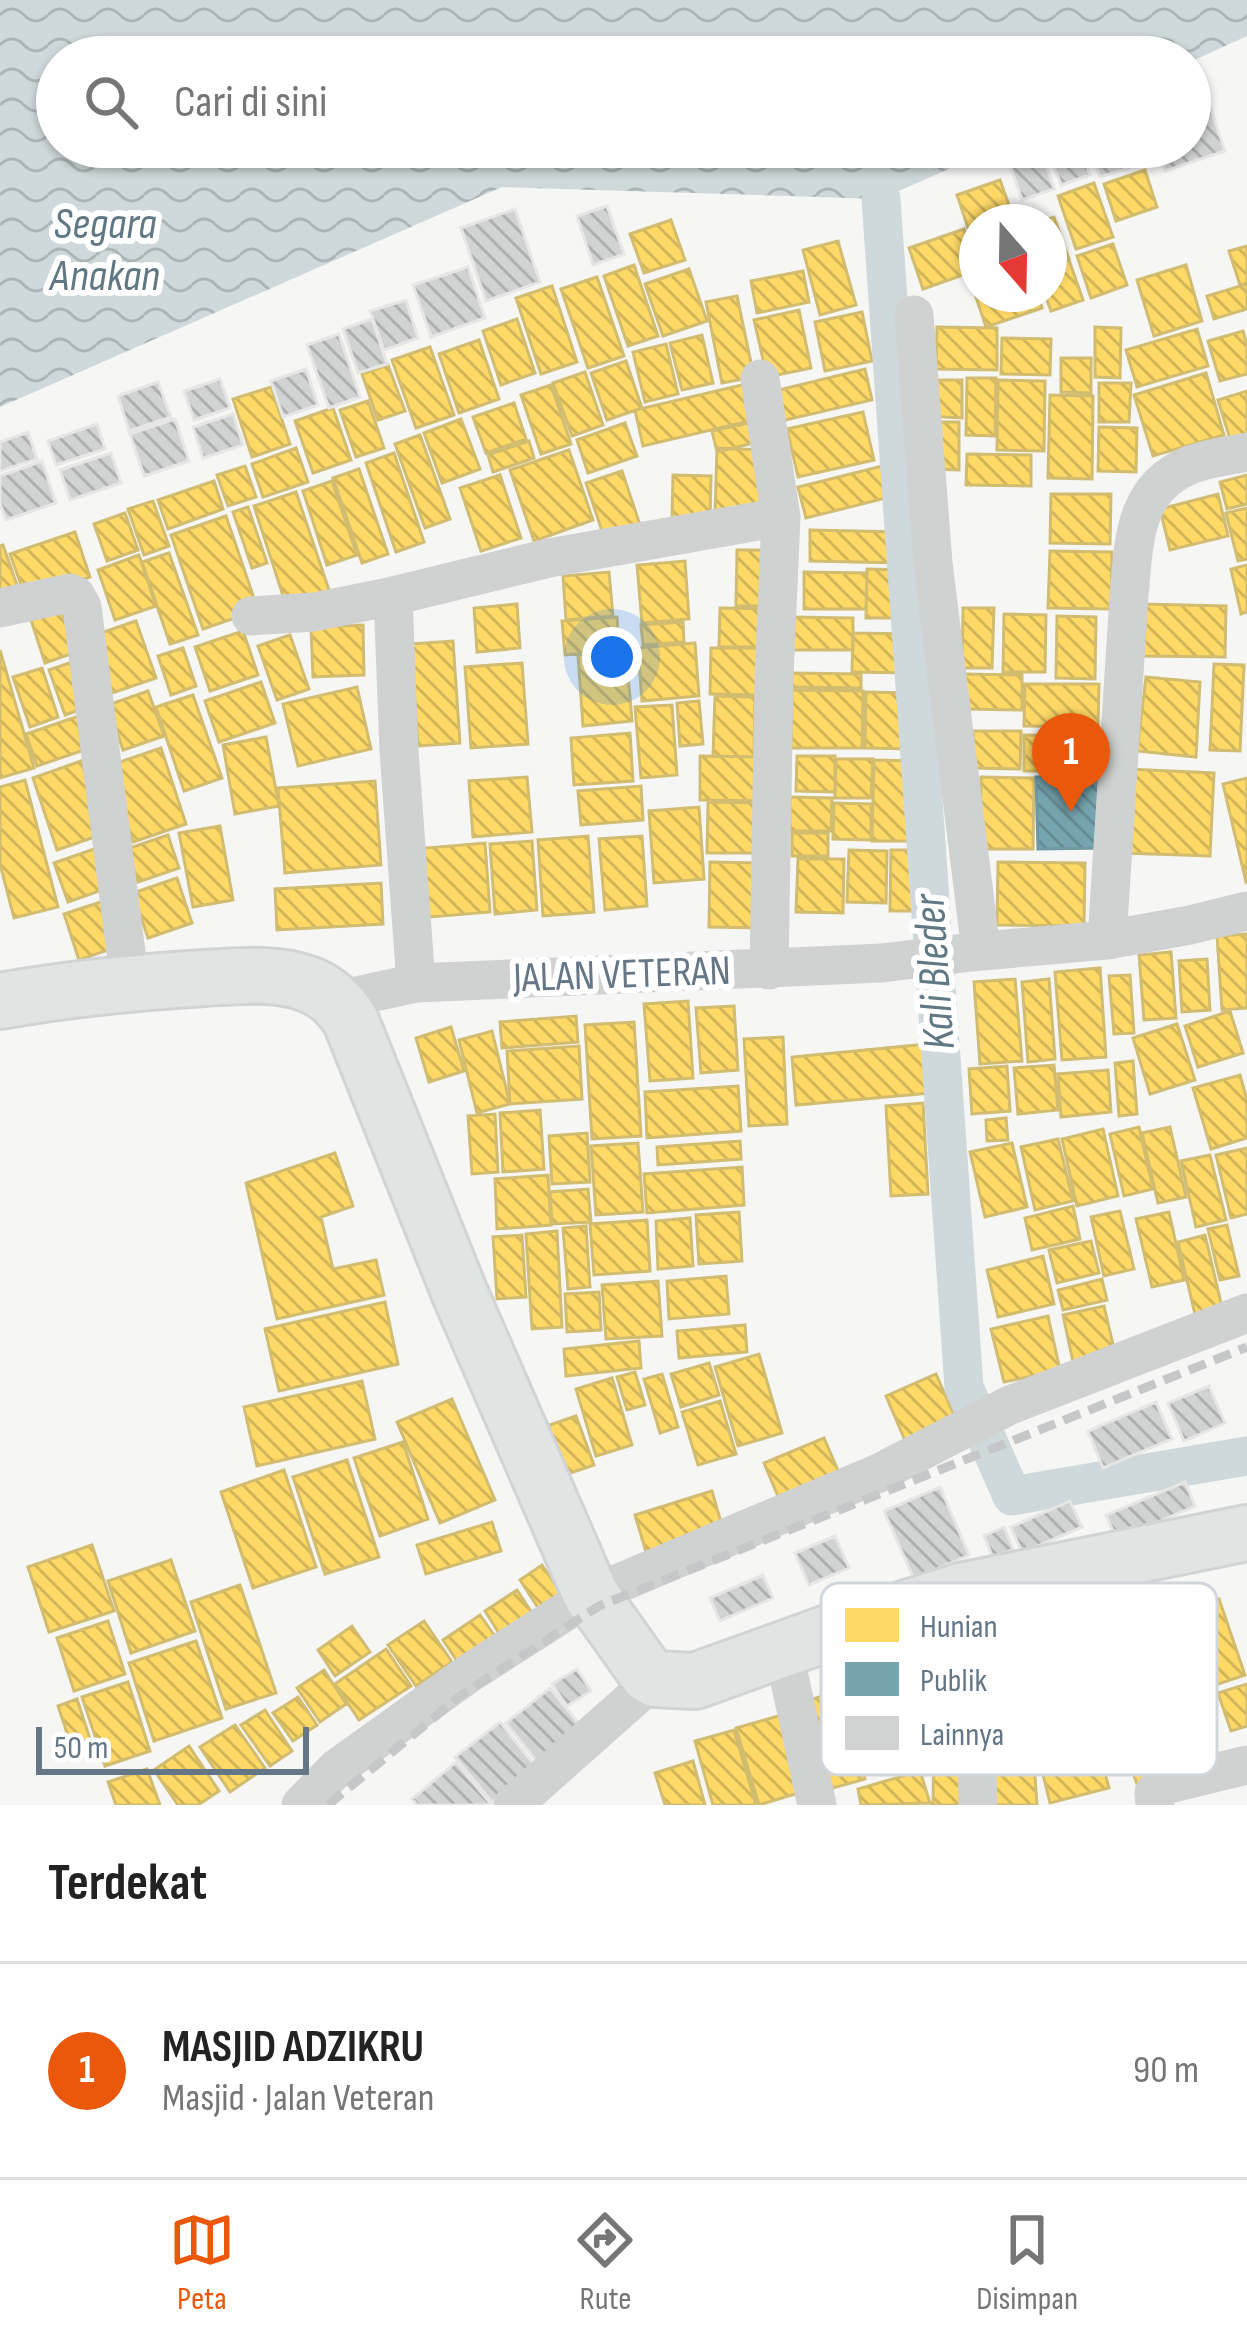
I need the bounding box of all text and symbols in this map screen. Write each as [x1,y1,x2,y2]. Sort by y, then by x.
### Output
search box [36,36,1211,168]
icon: search [78,69,144,135]
text: Cari di sini [174,75,327,130]
water label: Segara Anakan [48,197,160,304]
north arrow [959,204,1067,312]
your location [582,627,642,687]
pin: 1 [1032,713,1110,812]
water label: Kali Bleder [902,891,968,1052]
street label: JALAN VETERAN [511,946,732,1004]
legend [821,1583,1217,1775]
text: Hunian [920,1607,998,1647]
text: Publik [920,1661,987,1701]
text: Lainnya [920,1715,1004,1755]
scale bar [36,1721,309,1774]
text: 50 m [54,1728,108,1768]
text: Terdekat [48,1853,207,1914]
text: MASJID ADZIKRU [162,2020,424,2075]
text: 1 [79,2047,95,2094]
text: 90 m [1133,2047,1199,2094]
text: Masjid · Jalan Veteran [162,2075,434,2122]
tab: Peta [169,2207,235,2319]
tab: Rute [572,2207,638,2319]
tab: Disimpan [976,2207,1078,2319]

